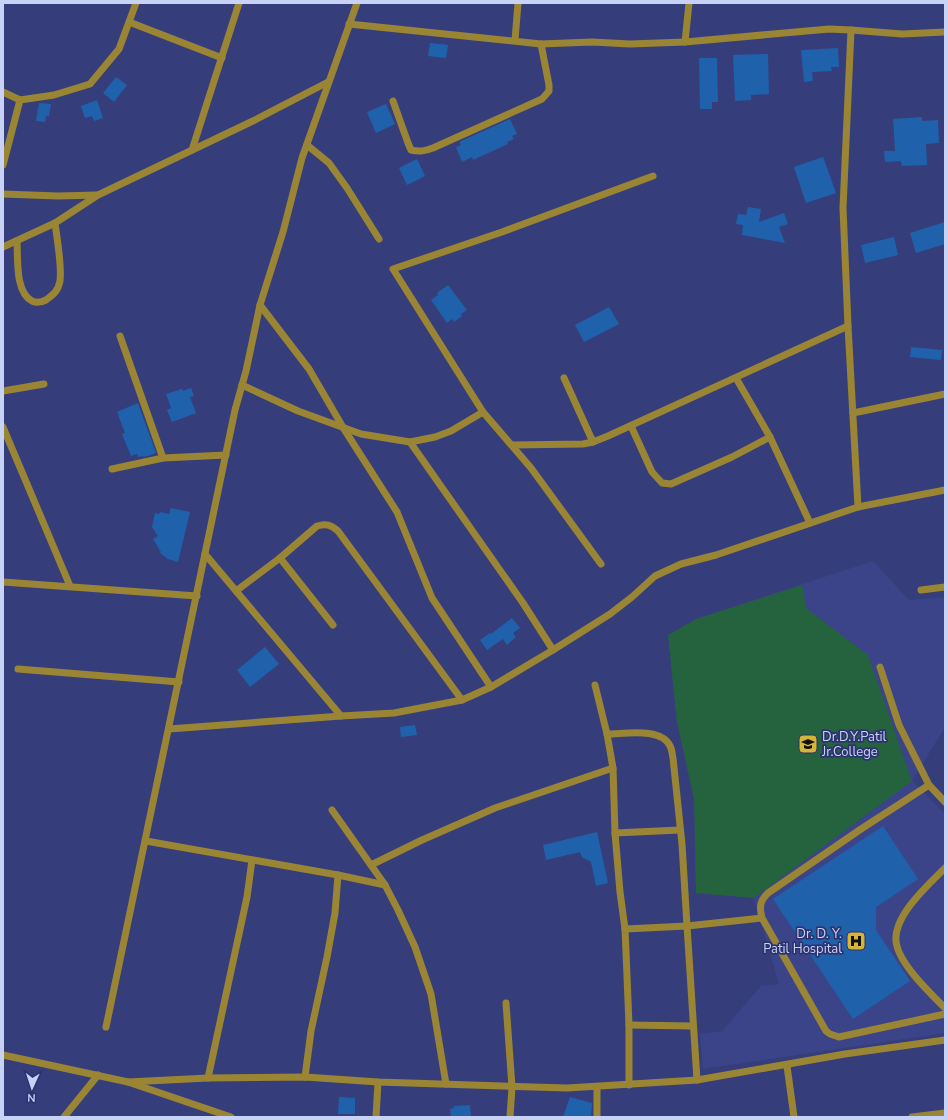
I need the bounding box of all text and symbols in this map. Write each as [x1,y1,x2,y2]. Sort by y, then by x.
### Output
place label: Dr.D.Y.Patil Jr.College [821,728,887,761]
school or university icon: Dr.D.Y.Patil Jr.College [797,733,819,755]
place label: Dr. D. Y. Patil Hospital [763,925,842,958]
hospital icon: Dr. D. Y. Patil Hospital [845,930,867,952]
north arrow [12,1068,52,1108]
text: N [27,1090,36,1105]

